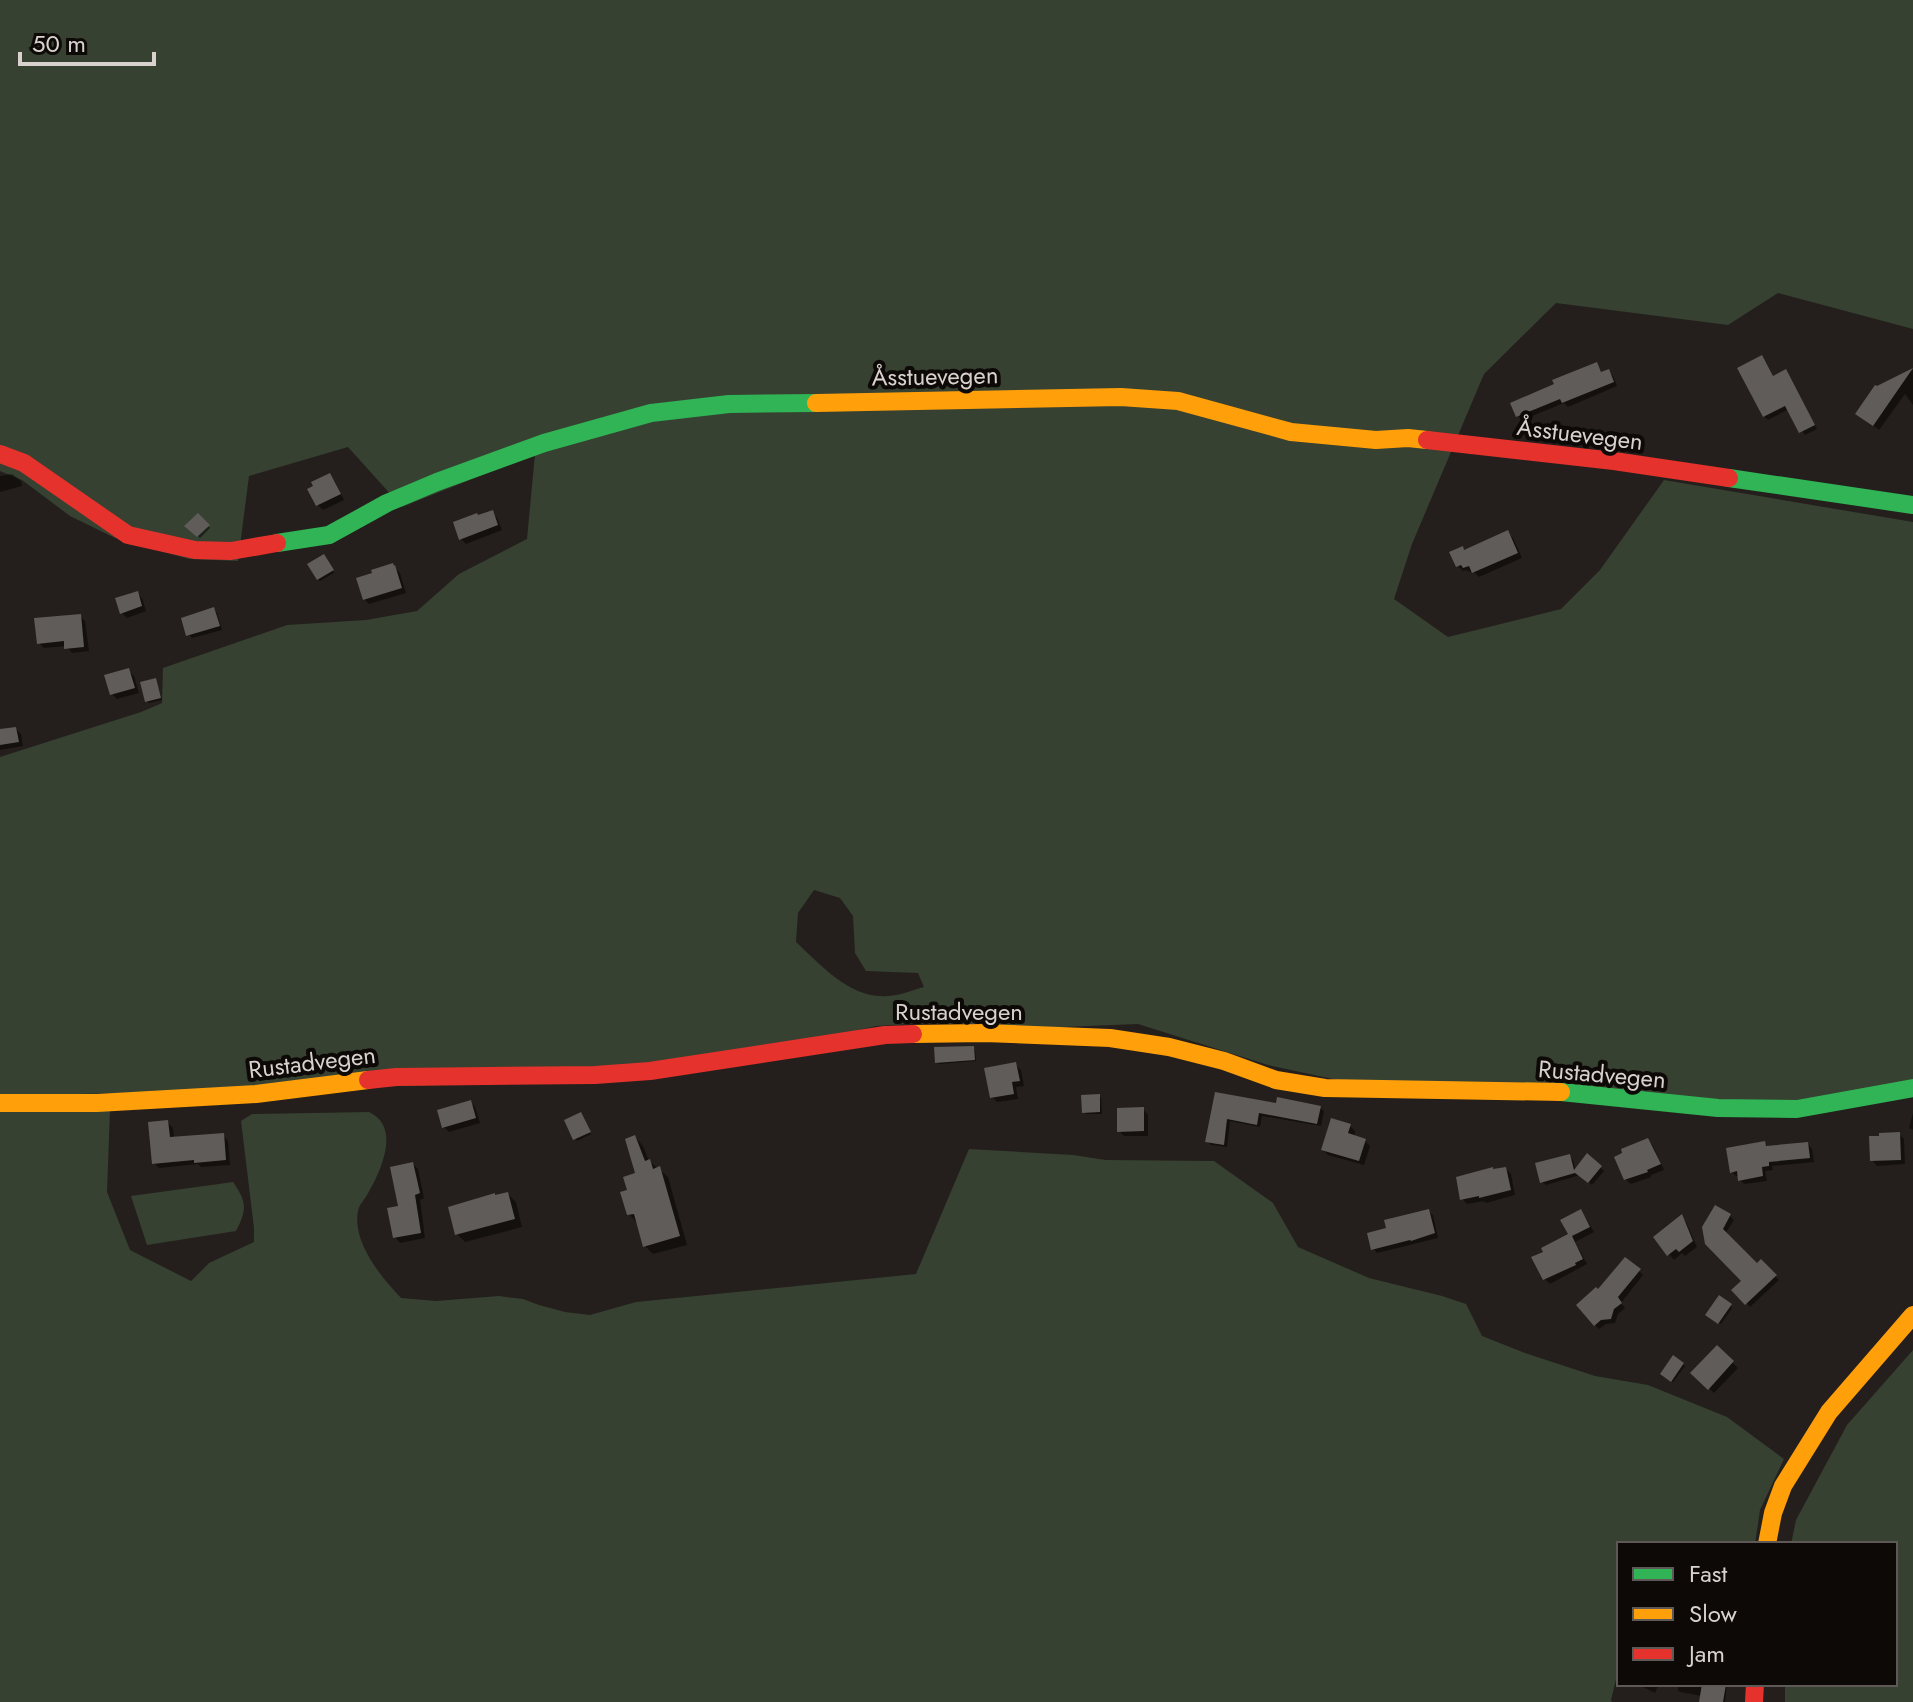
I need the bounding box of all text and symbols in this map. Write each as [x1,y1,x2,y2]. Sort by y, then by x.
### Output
scale bar [20,16,154,66]
text: 50 m [32,26,86,61]
street label: Åsstuevegen [871,357,999,395]
street label: Åsstuevegen [1515,409,1645,459]
street label: Rustadvegen [895,994,1023,1029]
street label: Rustadvegen [246,1037,378,1087]
street label: Rustadvegen [1537,1051,1667,1097]
legend [1617,1542,1897,1686]
text: Fast [1689,1556,1727,1591]
text: Slow [1689,1596,1737,1631]
text: Jam [1686,1636,1725,1671]

